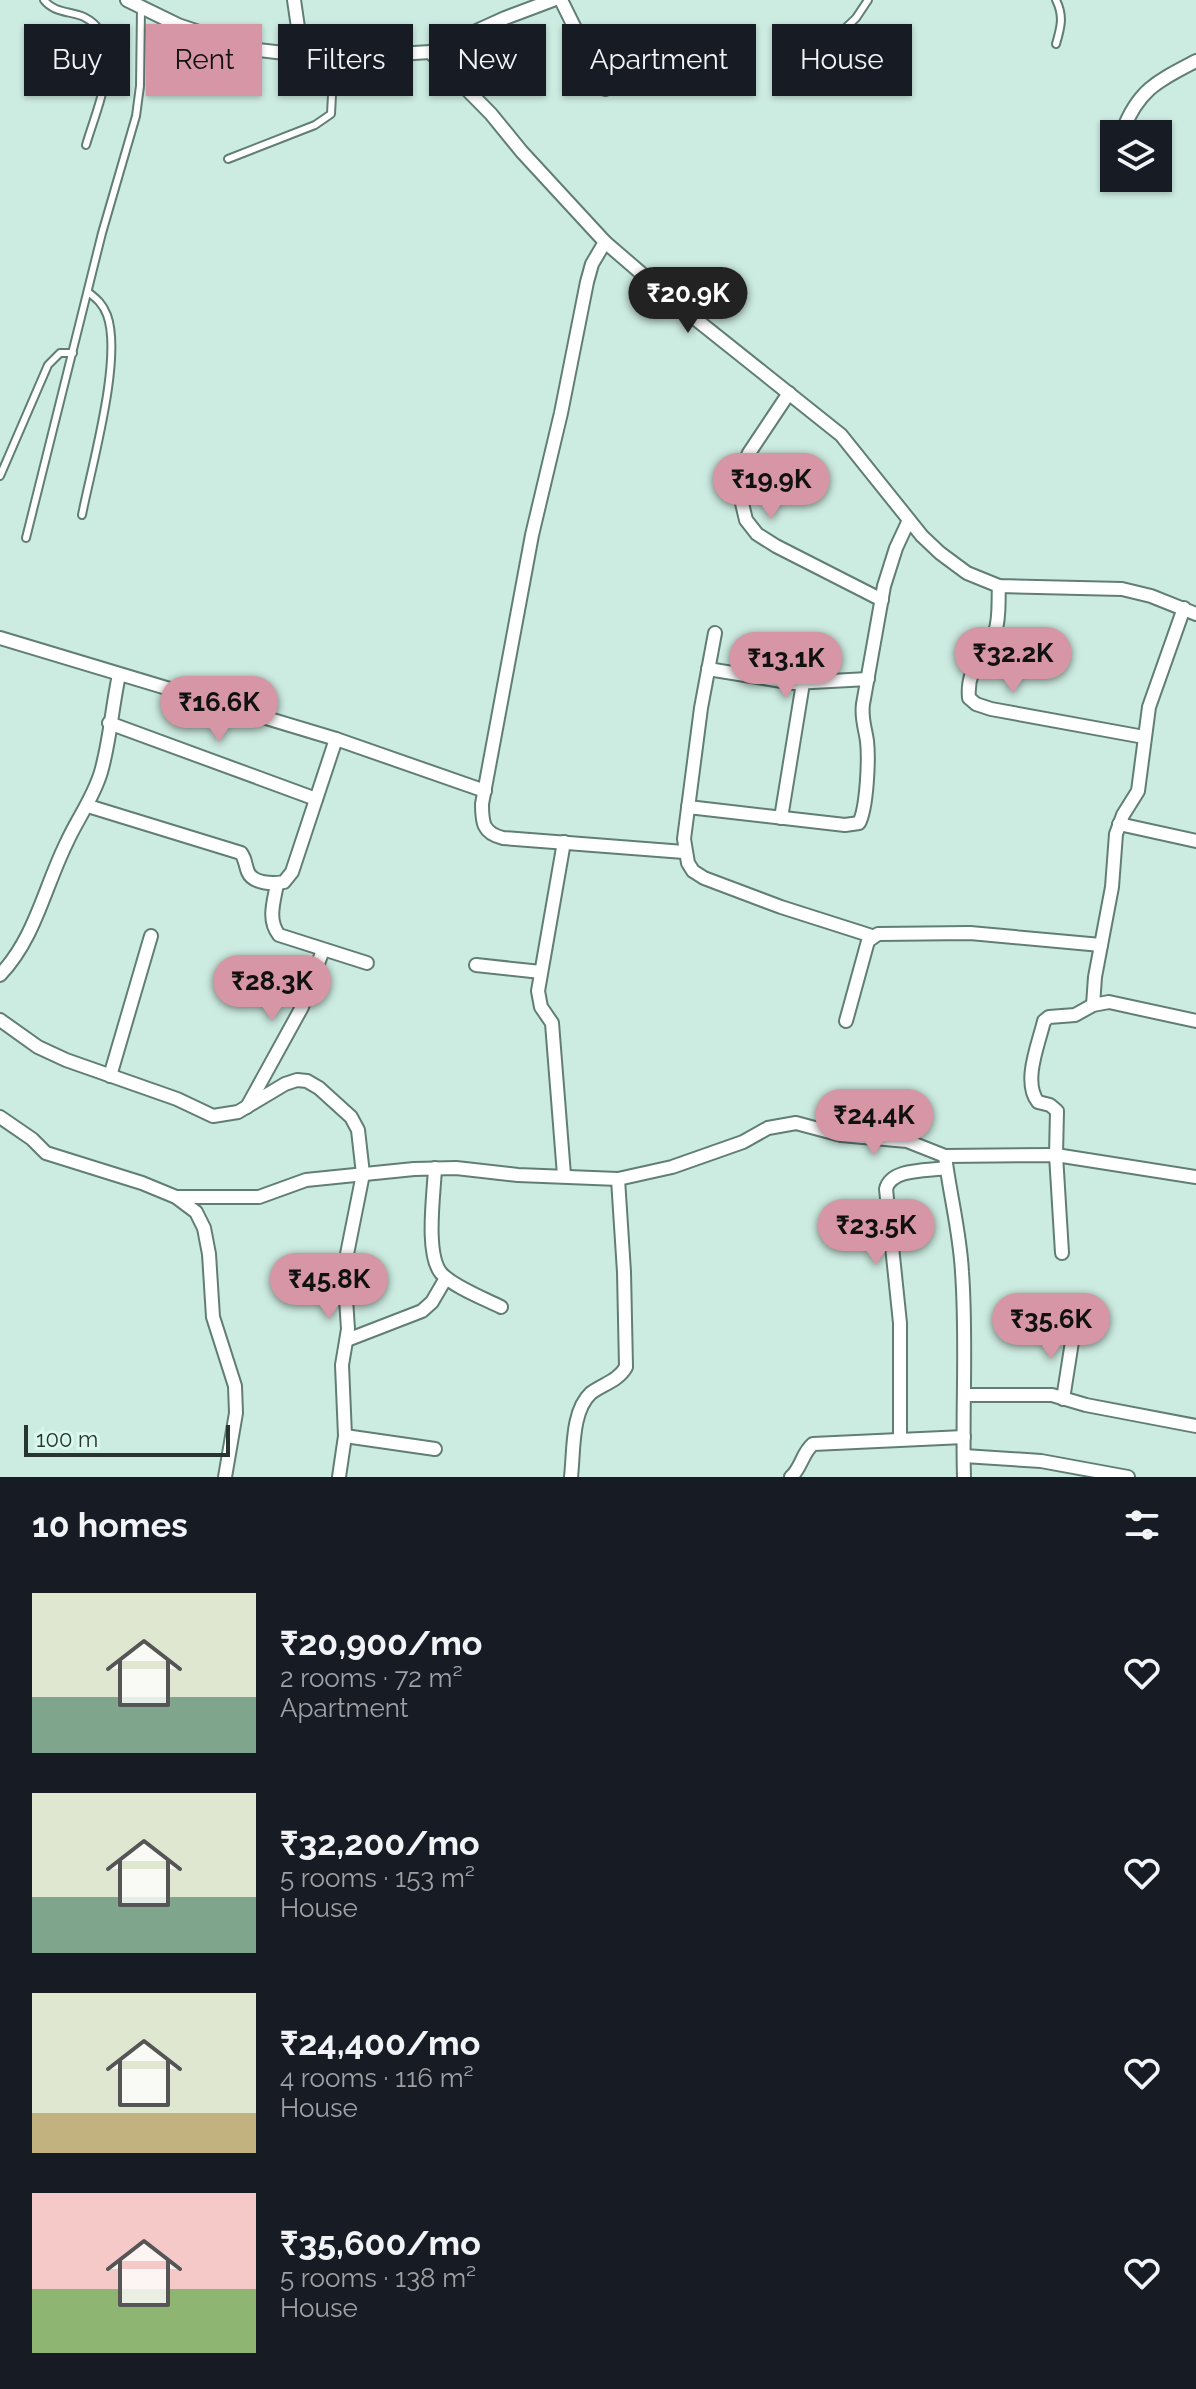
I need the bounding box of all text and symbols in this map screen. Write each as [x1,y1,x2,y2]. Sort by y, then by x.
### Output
chip: Buy [24,24,130,96]
chip: Rent [146,24,262,96]
chip: Filters [278,24,413,96]
chip: New [429,24,546,96]
chip: Apartment [562,24,756,96]
chip: House [772,24,912,96]
map controls [1100,120,1172,192]
button: layers [1100,120,1172,192]
pin: ₹20.9K [623,267,753,335]
text: ₹20.9K [646,278,730,308]
pin: ₹19.9K [706,453,836,521]
text: ₹19.9K [731,464,811,494]
pin: ₹32.2K [948,627,1078,695]
pin: ₹13.1K [721,632,851,700]
text: ₹32.2K [973,638,1054,668]
text: ₹13.1K [747,643,825,673]
pin: ₹16.6K [154,676,284,744]
text: ₹16.6K [178,687,260,717]
pin: ₹28.3K [207,955,337,1023]
text: ₹28.3K [231,966,313,996]
pin: ₹24.4K [809,1089,939,1157]
text: ₹24.4K [833,1100,915,1130]
pin: ₹23.5K [811,1199,941,1267]
text: ₹23.5K [836,1210,916,1240]
pin: ₹45.8K [264,1253,394,1321]
text: ₹45.8K [288,1264,370,1294]
pin: ₹35.6K [986,1293,1116,1361]
text: ₹35.6K [1010,1304,1092,1334]
scale bar [24,1421,230,1457]
text: 100 m [36,1426,98,1452]
icon: filters [1120,1503,1164,1547]
text: 10 homes [32,1505,188,1545]
text: ₹20,900/mo [280,1623,482,1663]
icon: home [96,1625,192,1721]
icon: heart [1120,1651,1164,1695]
text: 2 rooms · 72 m² [280,1663,463,1693]
text: Apartment [280,1693,409,1723]
text: ₹32,200/mo [280,1823,480,1863]
icon: home [96,1825,192,1921]
icon: heart [1120,1851,1164,1895]
text: 5 rooms · 153 m² [280,1863,475,1893]
text: House [280,1893,358,1923]
text: ₹24,400/mo [280,2023,480,2063]
icon: home [96,2025,192,2121]
icon: heart [1120,2051,1164,2095]
text: 4 rooms · 116 m² [280,2063,474,2093]
text: House [280,2093,358,2123]
text: ₹35,600/mo [280,2223,481,2263]
icon: home [96,2225,192,2321]
icon: heart [1120,2251,1164,2295]
text: 5 rooms · 138 m² [280,2263,476,2293]
text: House [280,2293,358,2323]

